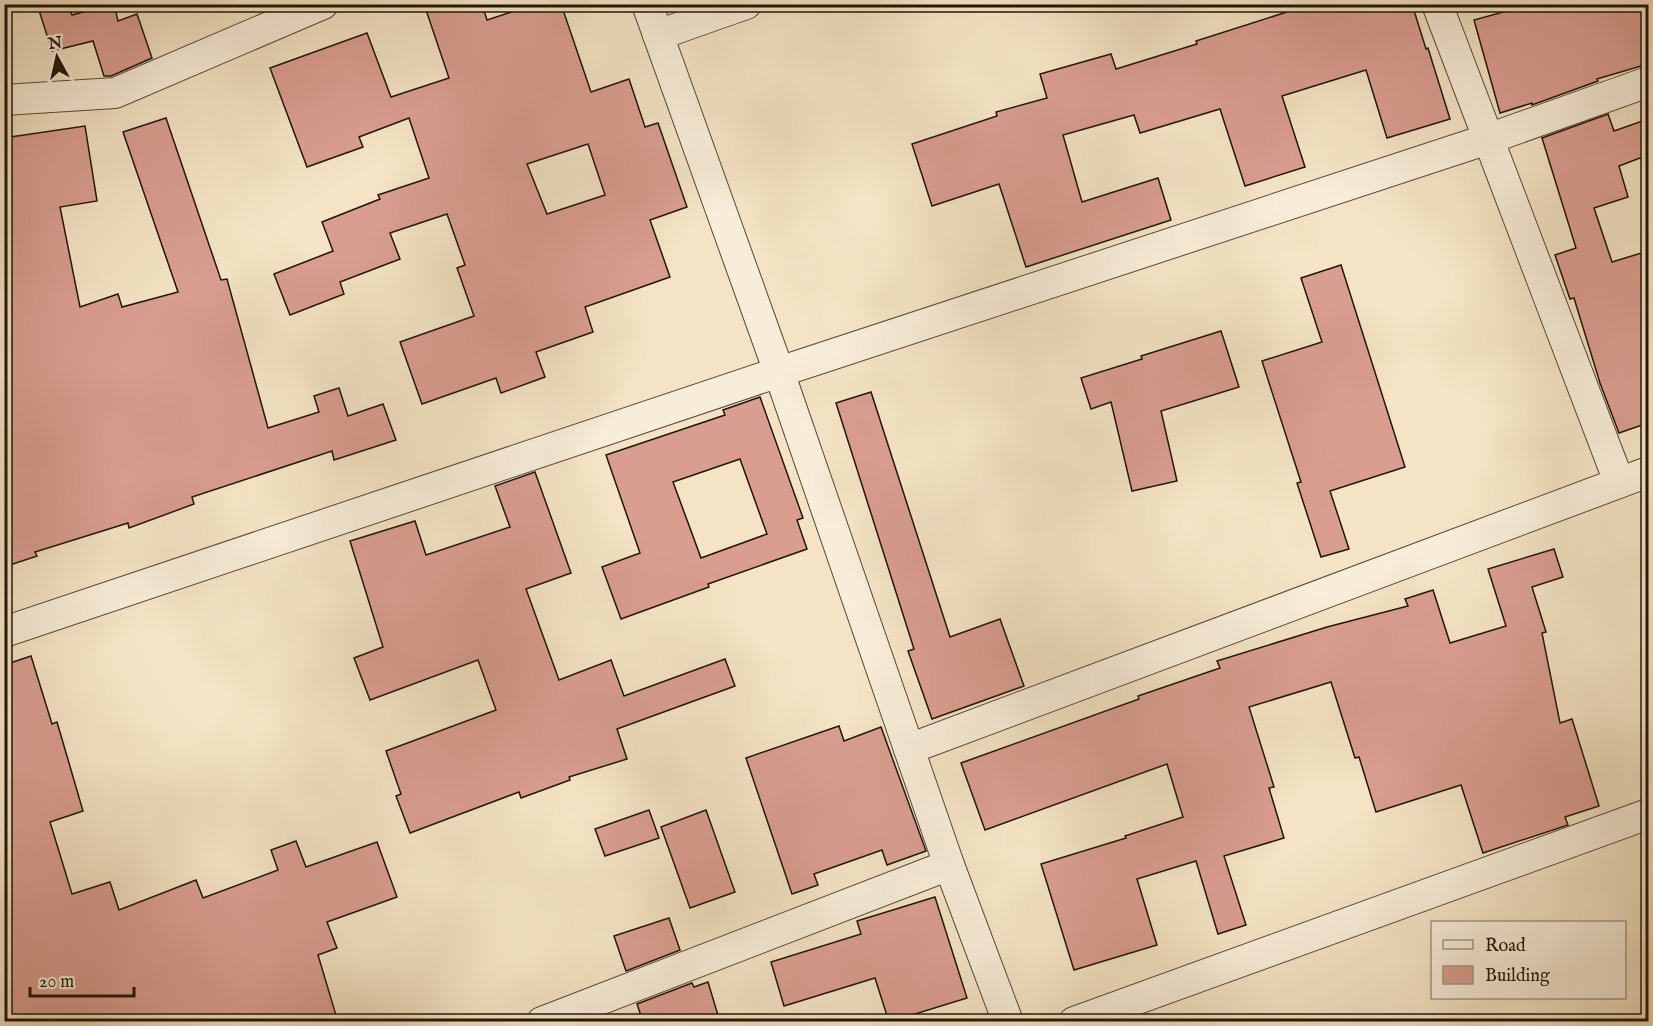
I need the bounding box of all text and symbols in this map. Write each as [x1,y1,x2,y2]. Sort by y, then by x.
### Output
north arrow [27,27,87,87]
text: N [46,33,64,55]
legend [1431,921,1626,999]
text: Road [1485,935,1526,958]
scale bar [30,960,134,998]
text: Building [1485,965,1550,988]
text: 20 m [39,971,74,994]

